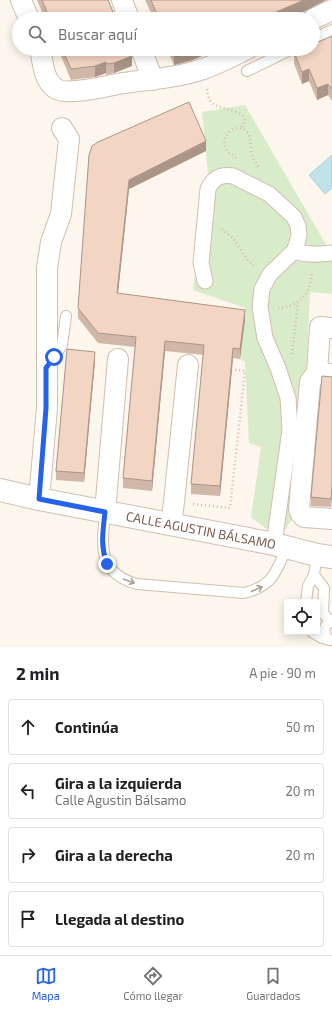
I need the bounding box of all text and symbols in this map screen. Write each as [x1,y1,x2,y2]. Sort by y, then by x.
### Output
search box [12,12,320,56]
icon: search [26,23,48,45]
text: Buscar aquí [58,25,137,43]
route start [45,348,63,366]
street label: CALLE AGUSTIN BÁLSAMO [125,508,277,552]
route end [98,555,116,573]
one-way arrow [122,578,135,585]
one-way arrow [251,585,263,592]
map controls [284,599,320,635]
button: locate [284,599,320,635]
text: 2 min [16,663,59,683]
text: A pie · 90 m [249,665,316,681]
icon: ahead [17,716,39,738]
text: Continúa [55,718,118,736]
text: 50 m [286,719,315,735]
text: Gira a la izquierda [55,774,182,792]
icon: left [17,780,39,802]
text: 20 m [286,783,315,799]
text: Calle Agustin Bálsamo [55,792,186,808]
icon: right [17,844,39,866]
text: Gira a la derecha [55,846,173,864]
text: 20 m [286,847,315,863]
icon: arrive [17,908,39,930]
text: Llegada al destino [55,910,184,928]
tab: Mapa [32,965,60,1002]
tab: Cómo llegar [123,965,183,1002]
tab: Guardados [246,965,300,1002]

